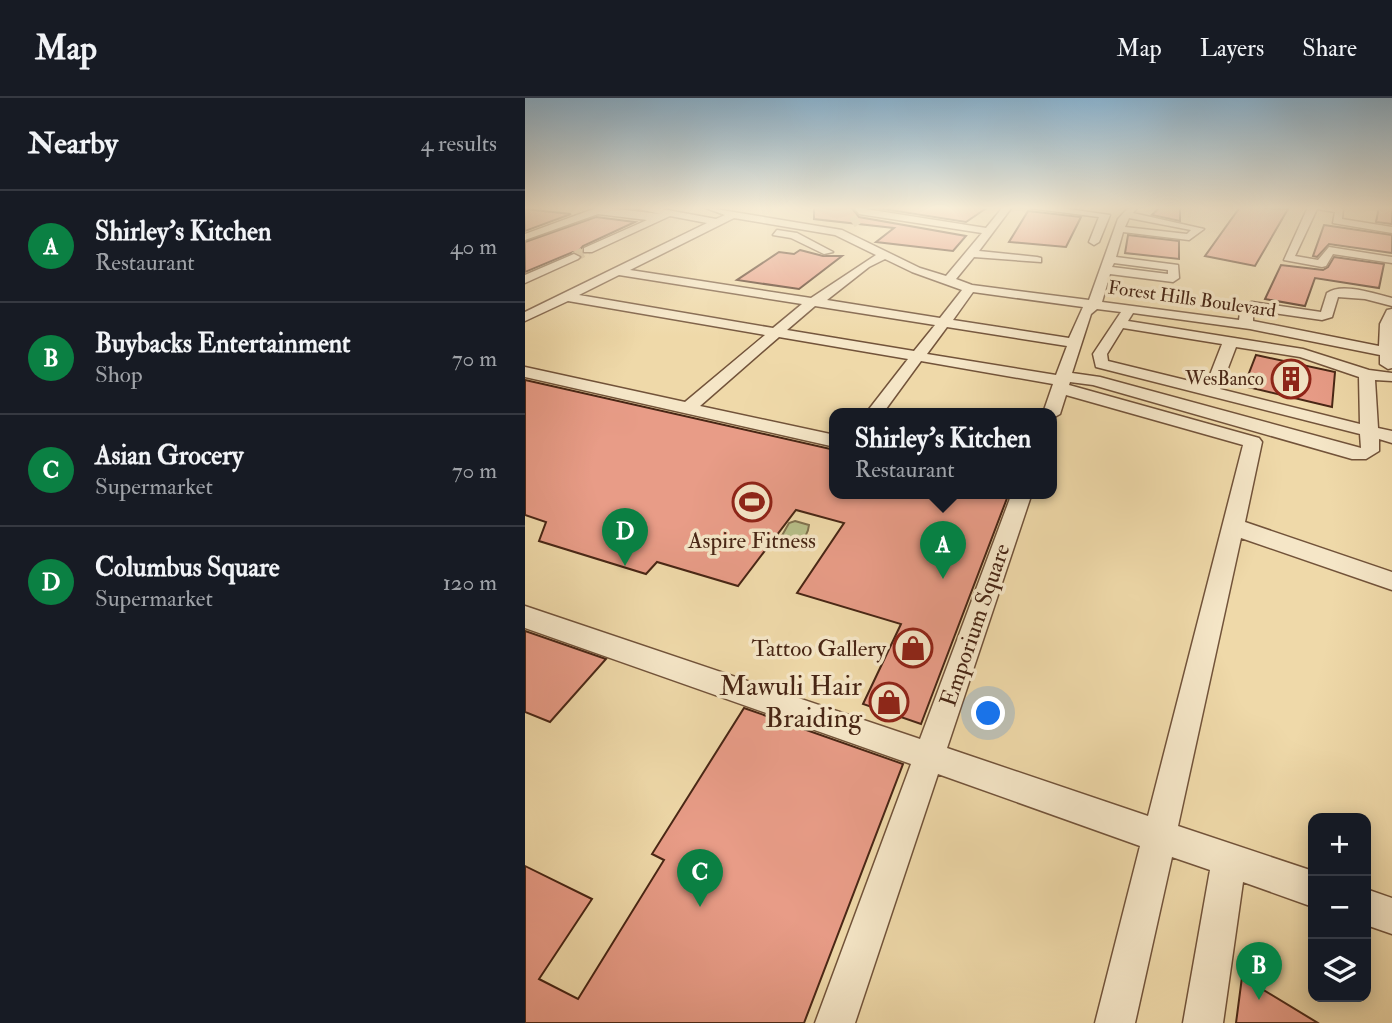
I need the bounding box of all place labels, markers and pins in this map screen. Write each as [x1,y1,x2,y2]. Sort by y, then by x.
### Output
building icon: WesBanco [1270,358,1312,400]
place label: WesBanco [1184,367,1264,391]
sports icon: Aspire Fitness [731,481,773,523]
pin: D [602,508,648,566]
pin: A [920,521,966,579]
place label: Aspire Fitness [687,526,816,556]
shop icon: Tattoo Gallery [892,627,934,669]
place label: Tattoo Gallery [751,634,887,663]
place label: Mawuli Hair Braiding [719,669,863,736]
shop icon: Mawuli Hair Braiding [868,681,910,723]
pin: C [677,849,723,907]
pin: B [1236,942,1282,1000]

